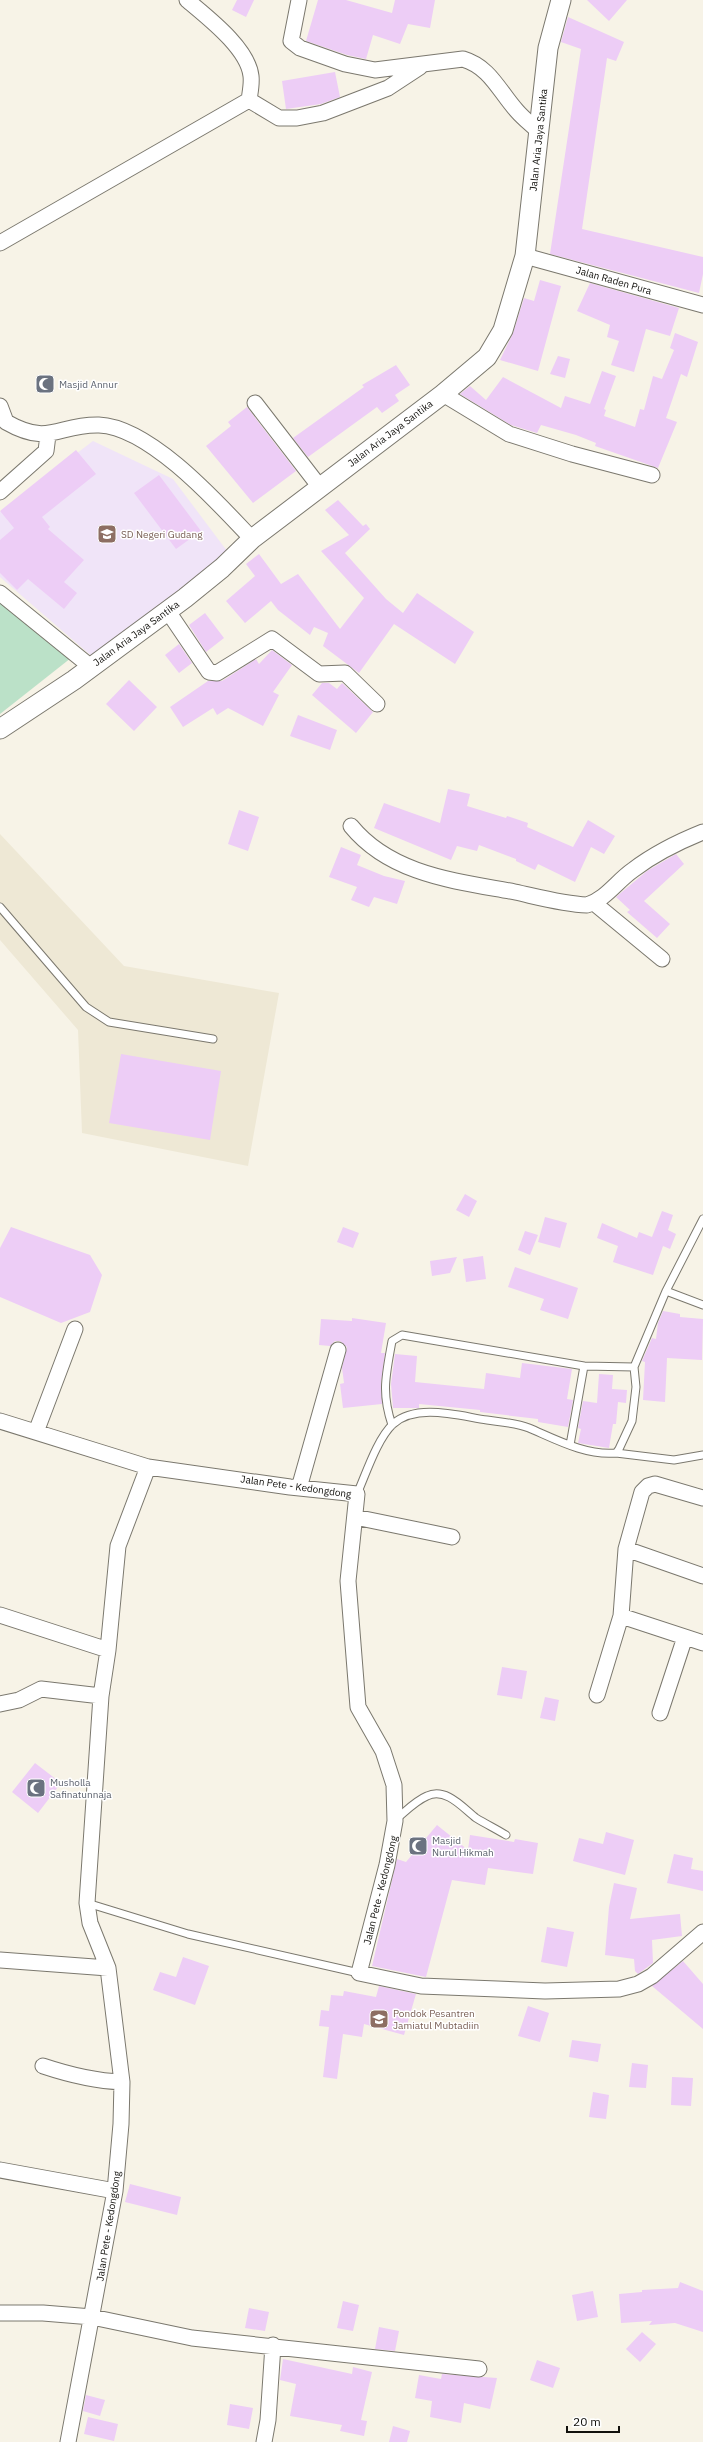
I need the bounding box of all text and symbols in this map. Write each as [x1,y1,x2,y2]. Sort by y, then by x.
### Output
street label: Jalan Aria Jaya Santika [527,87,550,192]
street label: Jalan Raden Pura [574,263,654,298]
mosque icon: Masjid Annur [34,373,56,395]
place label: Masjid Annur [59,378,118,391]
street label: Jalan Aria Jaya Santika [345,397,436,470]
school or university icon: SD Negeri Gudang [96,523,118,545]
place label: SD Negeri Gudang [121,528,203,541]
street label: Jalan Aria Jaya Santika [91,597,182,669]
street label: Jalan Pete - Kedongdong [240,1472,353,1501]
place label: Musholla Safinatunnaja [50,1776,112,1801]
mosque icon: Musholla Safinatunnaja [25,1777,47,1799]
street label: Jalan Pete - Kedongdong [361,1834,400,1946]
place label: Masjid Nurul Hikmah [432,1834,494,1859]
mosque icon: Masjid Nurul Hikmah [407,1835,429,1857]
place label: Pondok Pesantren Jamiatul Mubtadiin [393,2007,479,2032]
school or university icon: Pondok Pesantren Jamiatul Mubtadiin [368,2008,390,2030]
street label: Jalan Pete - Kedongdong [93,2169,124,2282]
scale bar [567,2408,619,2434]
text: 20 m [573,2414,601,2429]

